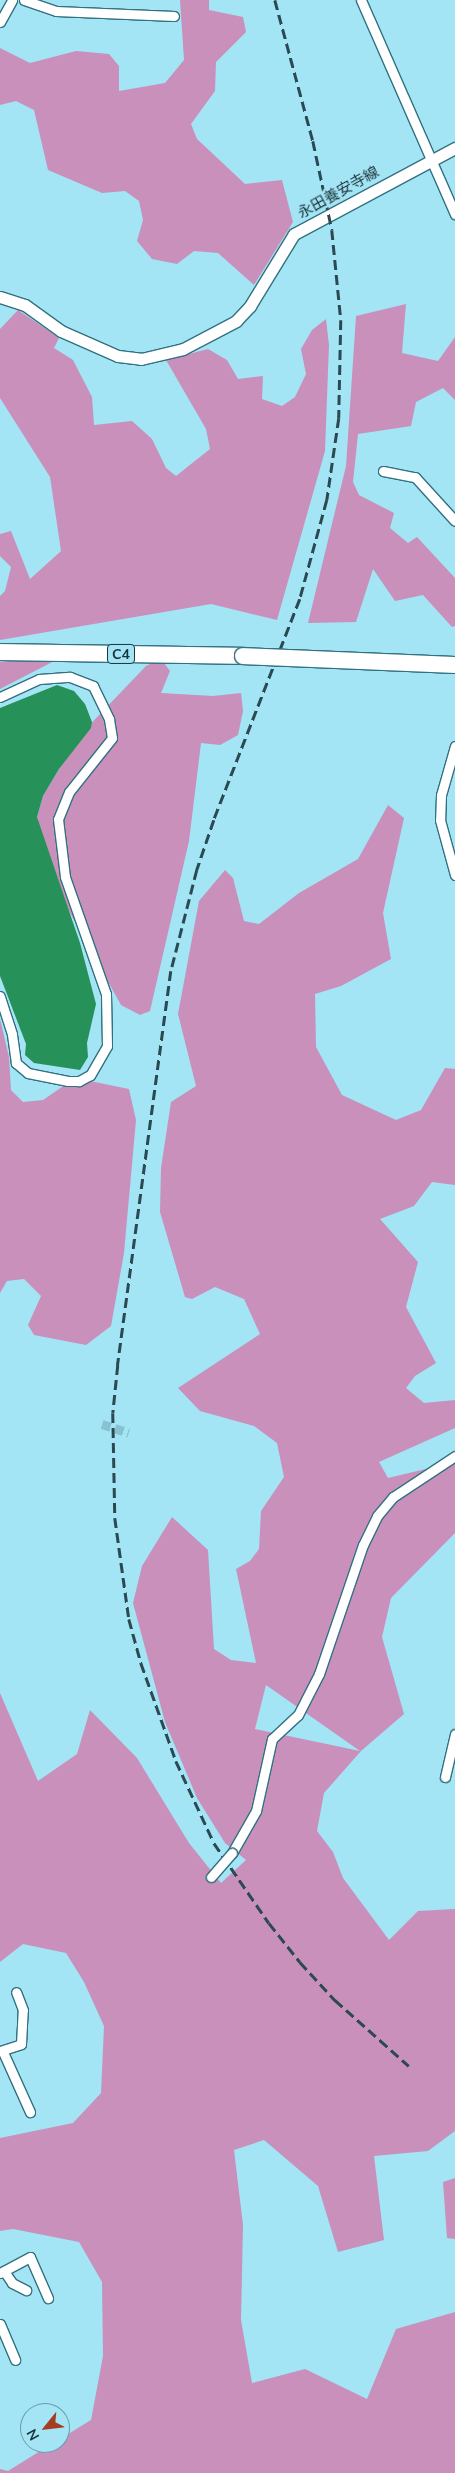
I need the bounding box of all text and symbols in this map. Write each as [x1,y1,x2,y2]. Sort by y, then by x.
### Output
street label: 永田養安寺線 [294,162,382,222]
road number: C4 [106,642,136,666]
north arrow [20,2403,70,2453]
text: N [22,2426,43,2444]

